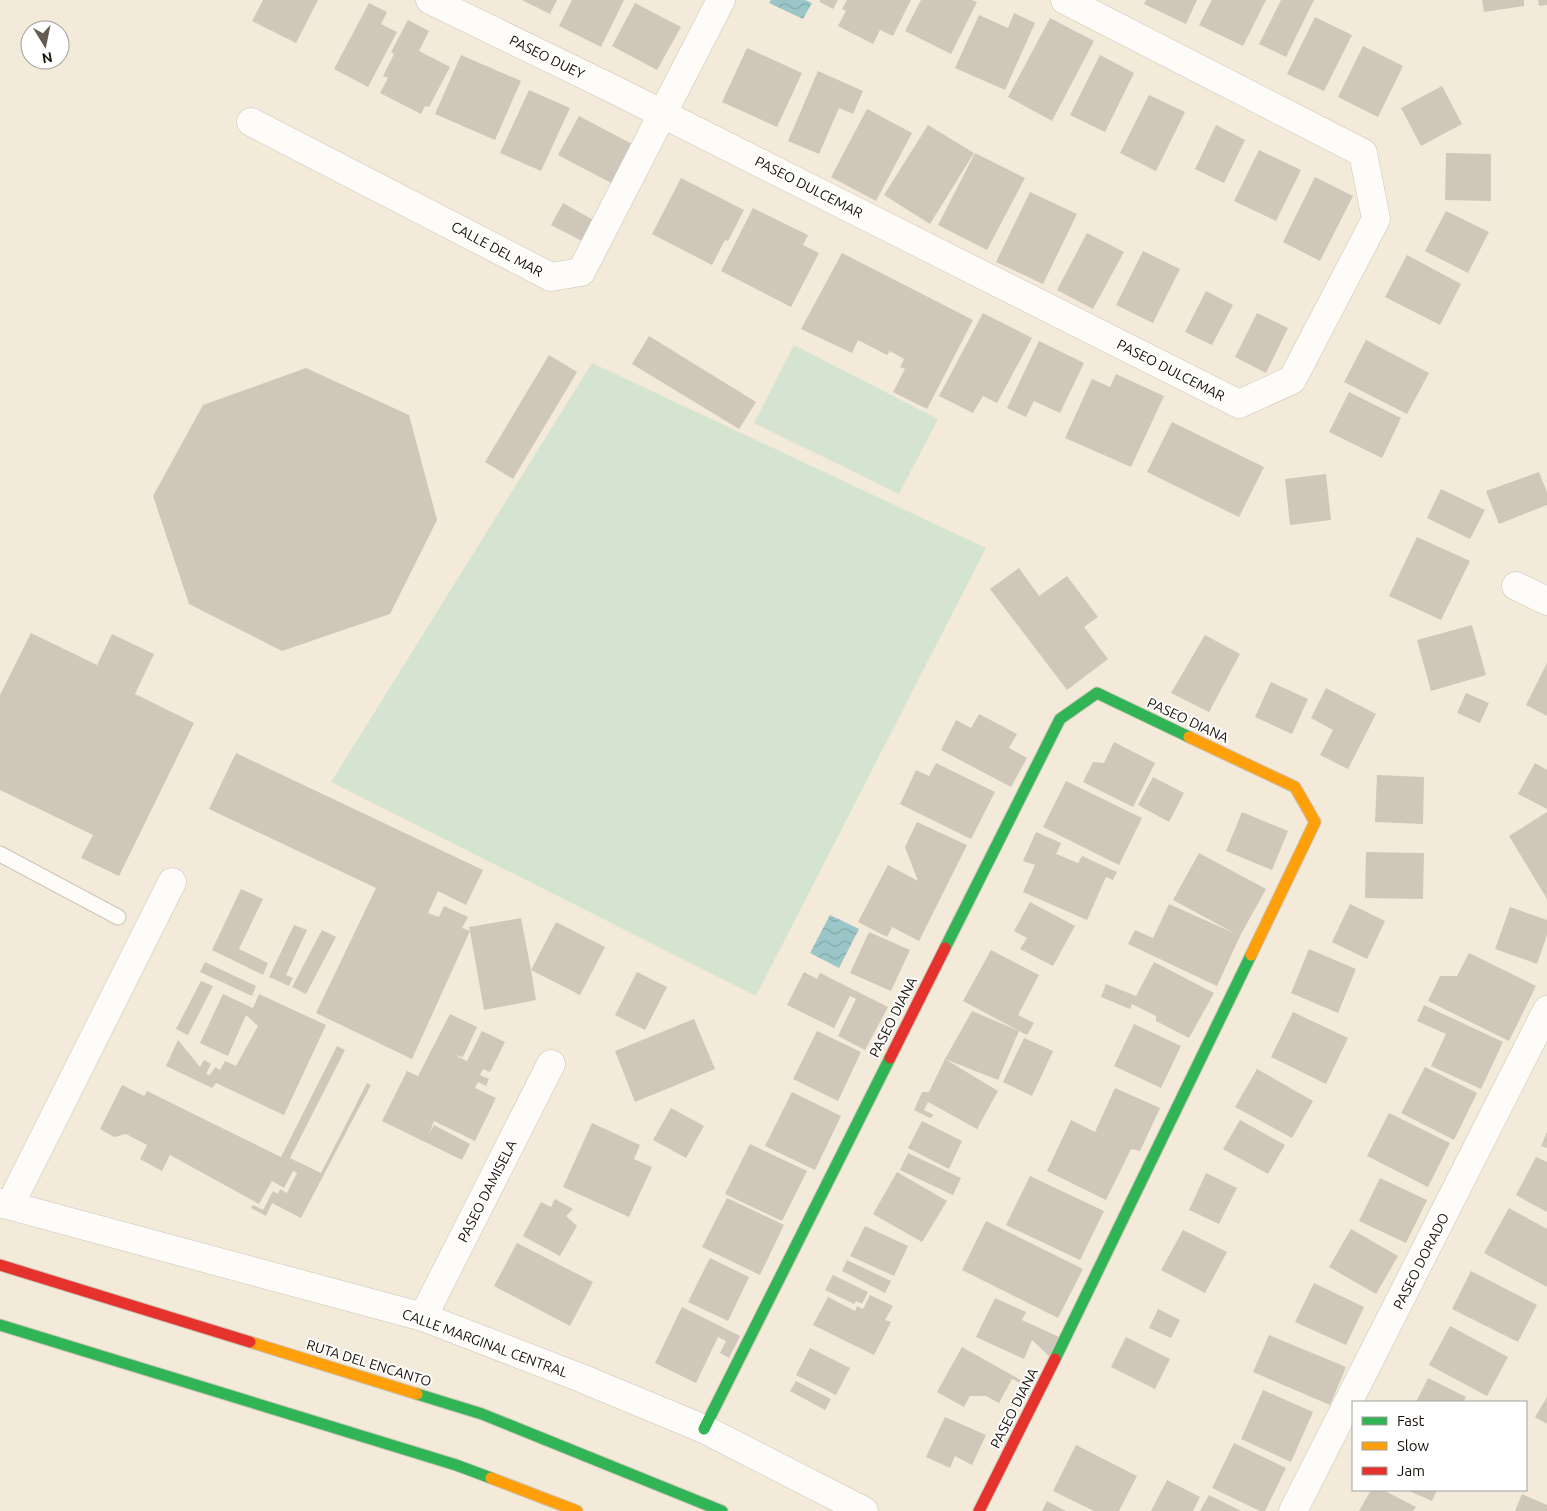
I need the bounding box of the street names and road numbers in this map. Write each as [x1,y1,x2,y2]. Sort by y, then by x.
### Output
street label: PASEO DUEY [507,32,587,82]
street label: PASEO DULCEMAR [752,153,866,221]
street label: CALLE DEL MAR [448,218,546,280]
street label: PASEO DULCEMAR [1114,336,1228,404]
street label: PASEO DIANA [1145,694,1231,746]
street label: PASEO DIANA [866,974,920,1060]
street label: PASEO DAMISELA [454,1137,520,1245]
street label: PASEO DORADO [1390,1210,1452,1312]
street label: CALLE MARGINAL CENTRAL [400,1306,570,1380]
street label: RUTA DEL ENCANTO [305,1336,434,1390]
street label: PASEO DIANA [987,1365,1041,1451]

